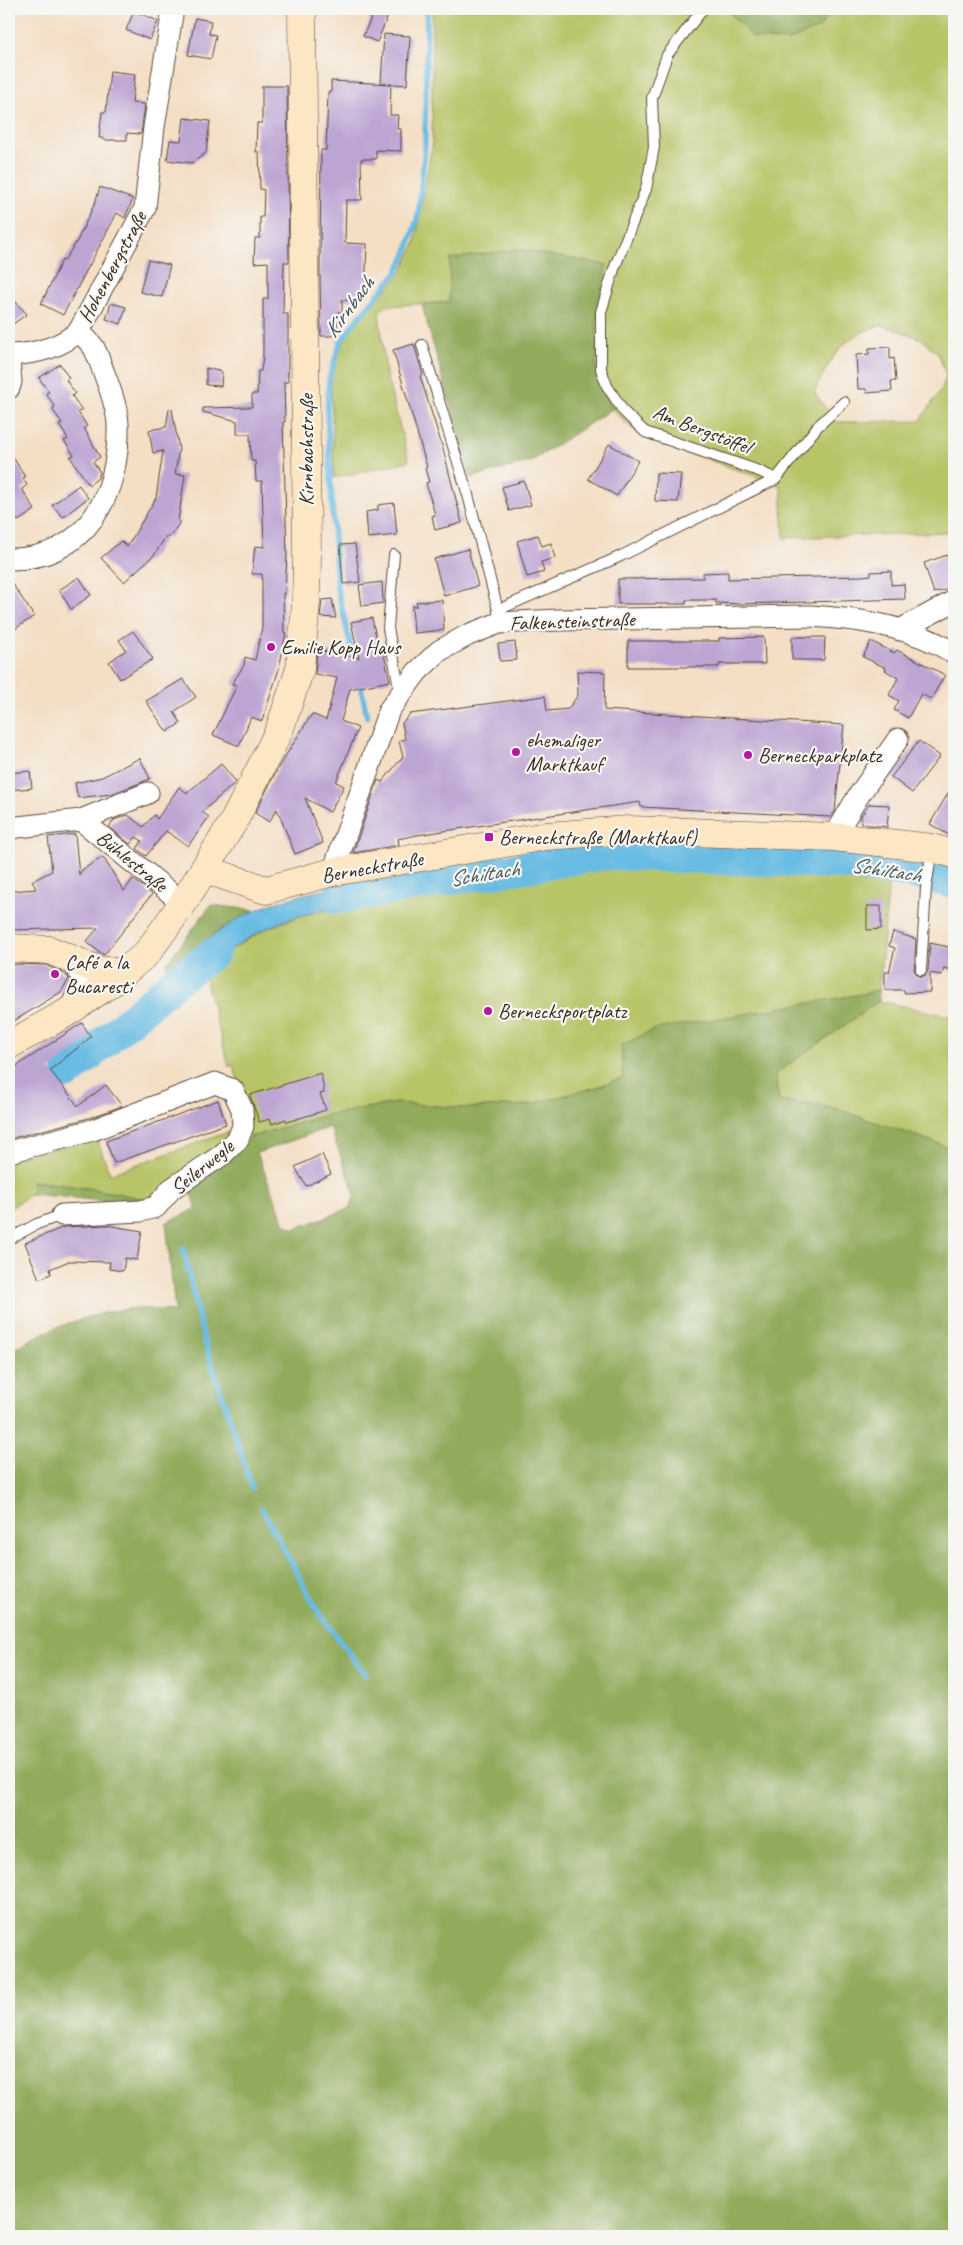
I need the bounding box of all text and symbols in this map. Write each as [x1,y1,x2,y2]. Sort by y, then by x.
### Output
street label: Hohenbergstraße [72,205,153,327]
water label: Kirnbach [317,269,382,343]
street label: Kirnbachstraße [293,392,319,506]
street label: Am Bergstöffel [649,398,758,461]
street label: Falkensteinstraße [509,606,637,636]
place label: Emilie Kopp Haus [281,634,402,660]
marker: Emilie Kopp Haus [265,641,277,653]
place label: ehemaliger Marktkauf [526,727,606,777]
place label: Berneckparkplatz [758,742,883,768]
marker: ehemaliger Marktkauf [510,746,522,758]
marker: Berneckparkplatz [742,749,754,761]
street label: Bühlestraße [91,824,175,899]
place label: Berneckstraße (Marktkauf) [499,824,698,850]
marker: Berneckstraße (Marktkauf) [483,831,495,843]
street label: Berneckstraße [319,845,427,889]
water label: Schiltach [849,851,925,890]
water label: Schiltach [447,854,523,893]
place label: Café a la Bucaresti [65,949,135,999]
marker: Café a la Bucaresti [49,968,61,980]
place label: Bernecksportplatz [498,998,628,1024]
marker: Bernecksportplatz [482,1005,494,1017]
street label: Seilerwegle [165,1133,240,1200]

